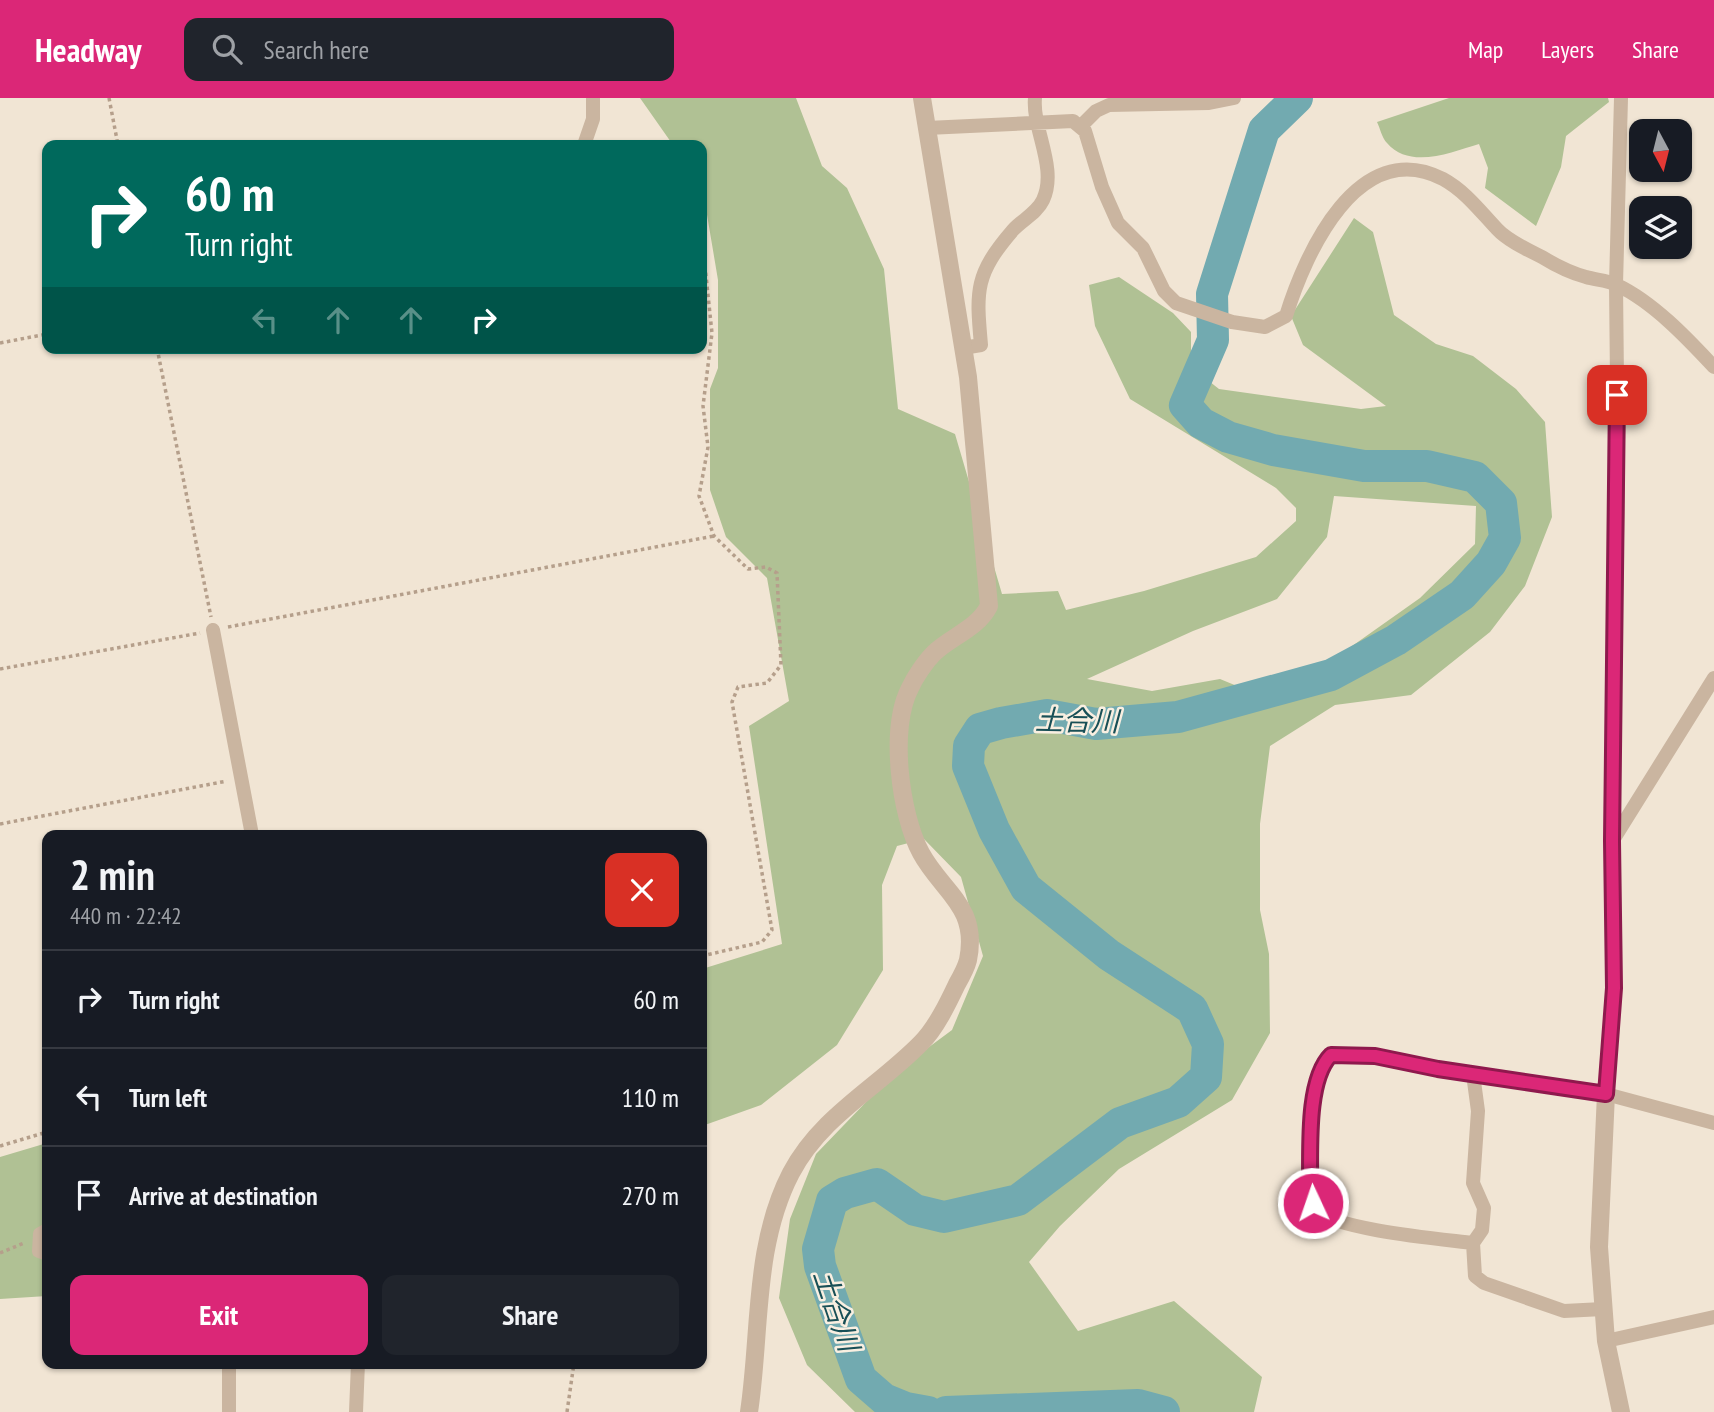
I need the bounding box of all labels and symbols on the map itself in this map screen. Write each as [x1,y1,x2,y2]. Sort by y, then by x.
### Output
north arrow [1629,119,1692,182]
pin [1587,365,1647,425]
water label: 土合川 [1035,701,1122,739]
position arrow [1276,1166,1350,1240]
water label: 土合川 [806,1264,869,1359]

